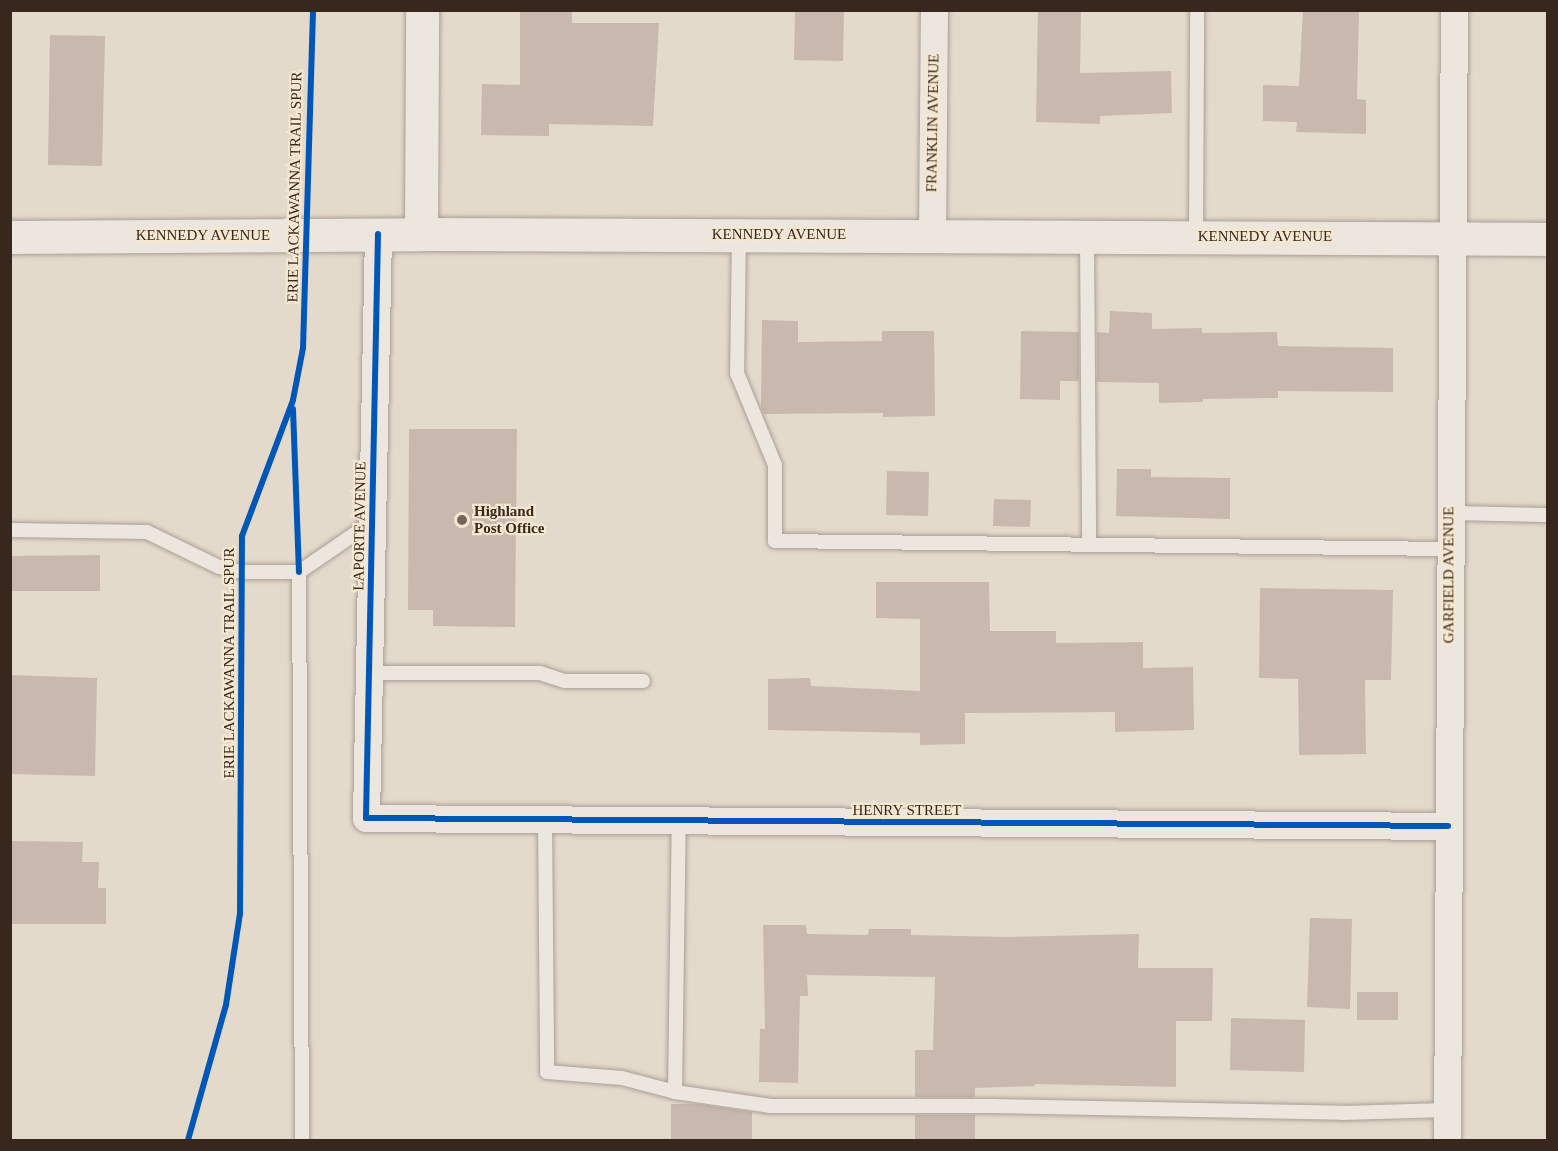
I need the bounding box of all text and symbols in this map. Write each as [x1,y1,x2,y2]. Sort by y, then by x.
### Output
street label: FRANKLIN AVENUE [923,53,943,193]
street label: ERIE LACKAWANNA TRAIL SPUR [284,71,306,303]
street label: KENNEDY AVENUE [711,226,847,244]
street label: KENNEDY AVENUE [135,227,271,245]
street label: KENNEDY AVENUE [1197,228,1333,246]
street label: LAPORTE AVENUE [350,461,370,591]
place label: Highland Post Office [474,502,544,537]
street label: GARFIELD AVENUE [1440,506,1458,644]
marker: Highland Post Office [455,513,469,527]
street label: ERIE LACKAWANNA TRAIL SPUR [221,547,239,779]
street label: HENRY STREET [852,802,962,820]

